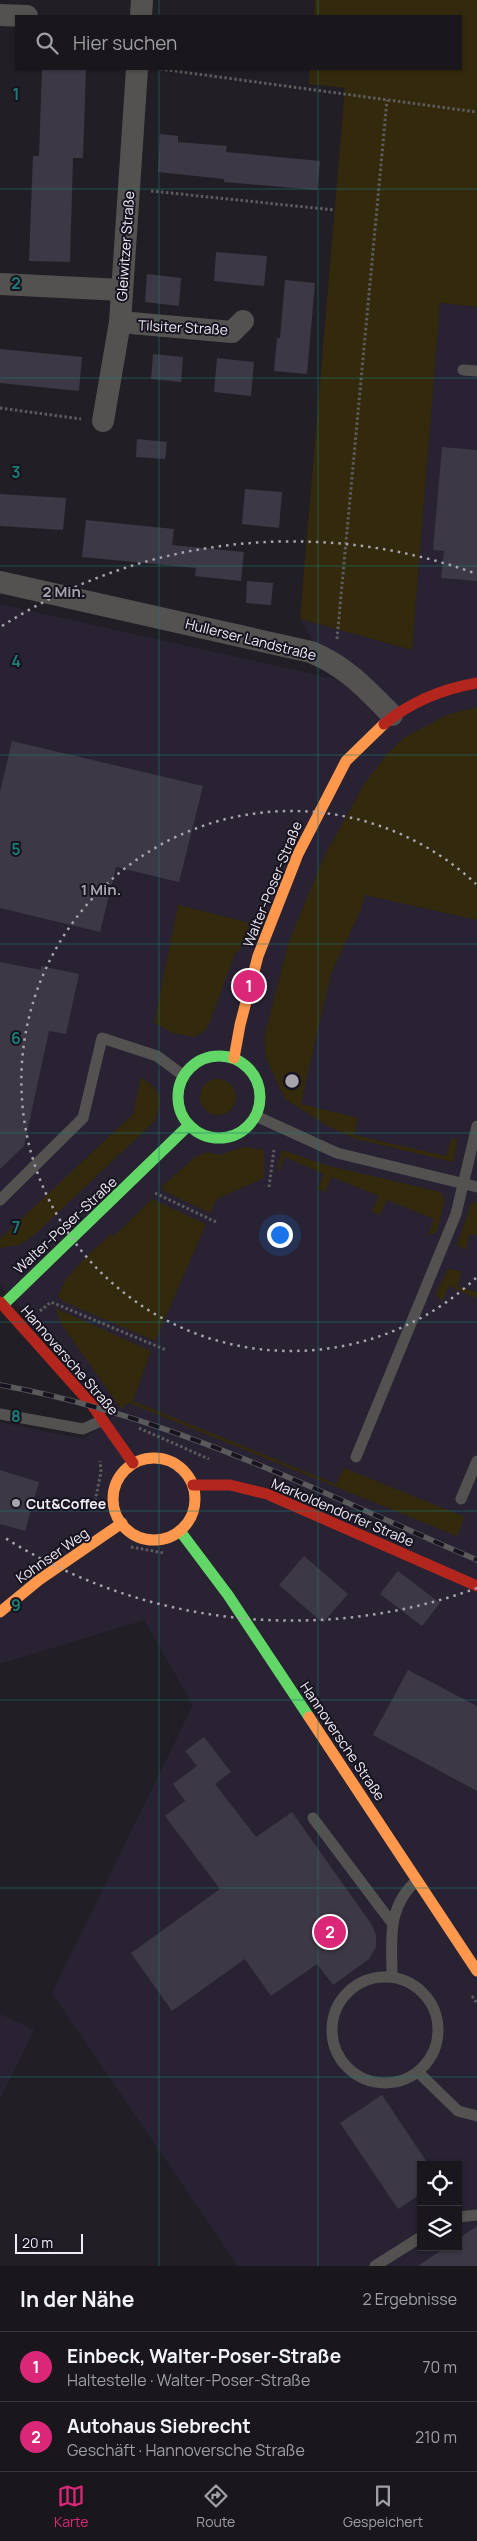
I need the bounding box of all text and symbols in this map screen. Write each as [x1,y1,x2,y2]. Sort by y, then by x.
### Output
search box [15,15,462,70]
icon: search [33,29,61,57]
text: Hier suchen [73,30,177,56]
text: 1 [12,83,20,105]
street label: Gleiwitzer Straße [112,190,138,302]
text: 2 [11,272,21,294]
street label: Tilsiter Straße [137,315,229,339]
text: 3 [11,461,21,483]
text: 2 Min. [43,581,85,602]
street label: Hullerser Landstraße [184,614,318,664]
text: 4 [11,650,21,672]
street label: Walter-Poser-Straße [238,818,306,950]
text: 5 [11,838,21,860]
text: 1 Min. [81,879,121,900]
pin: 1 [233,967,265,1005]
text: 6 [11,1027,21,1049]
centre of rings [283,1072,301,1090]
street label: Walter-Poser-Straße [9,1172,121,1278]
text: 7 [12,1216,20,1238]
your location [267,1222,293,1248]
street label: Hannoversche Straße [17,1301,123,1419]
text: 8 [11,1405,21,1427]
street label: Markoldendorfer Straße [269,1473,417,1551]
place label: Cut&Coffee [26,1494,106,1513]
marker: Cut&Coffee [10,1497,22,1509]
street label: Kohnser Weg [12,1523,92,1587]
text: 9 [11,1594,21,1616]
street label: Hannoversche Straße [296,1678,390,1804]
pin: 2 [314,1913,346,1951]
map controls [417,2161,462,2251]
button: locate [417,2161,462,2206]
button: layers [417,2206,462,2251]
scale bar [15,2231,82,2254]
text: 20 m [22,2233,53,2252]
text: In der Nähe [20,2285,134,2313]
text: 2 Ergebnisse [362,2288,457,2310]
text: Einbeck, Walter-Poser-Straße [67,2343,341,2369]
text: 1 [32,2356,40,2378]
text: 70 m [422,2356,457,2378]
text: Haltestelle · Walter-Poser-Straße [67,2369,310,2391]
text: Autohaus Siebrecht [67,2413,251,2439]
text: 2 [31,2426,41,2448]
text: 210 m [415,2426,457,2448]
text: Geschäft · Hannoversche Straße [67,2439,305,2461]
tab: Karte [54,2482,89,2531]
tab: Route [196,2482,235,2531]
tab: Gespeichert [343,2482,423,2531]

